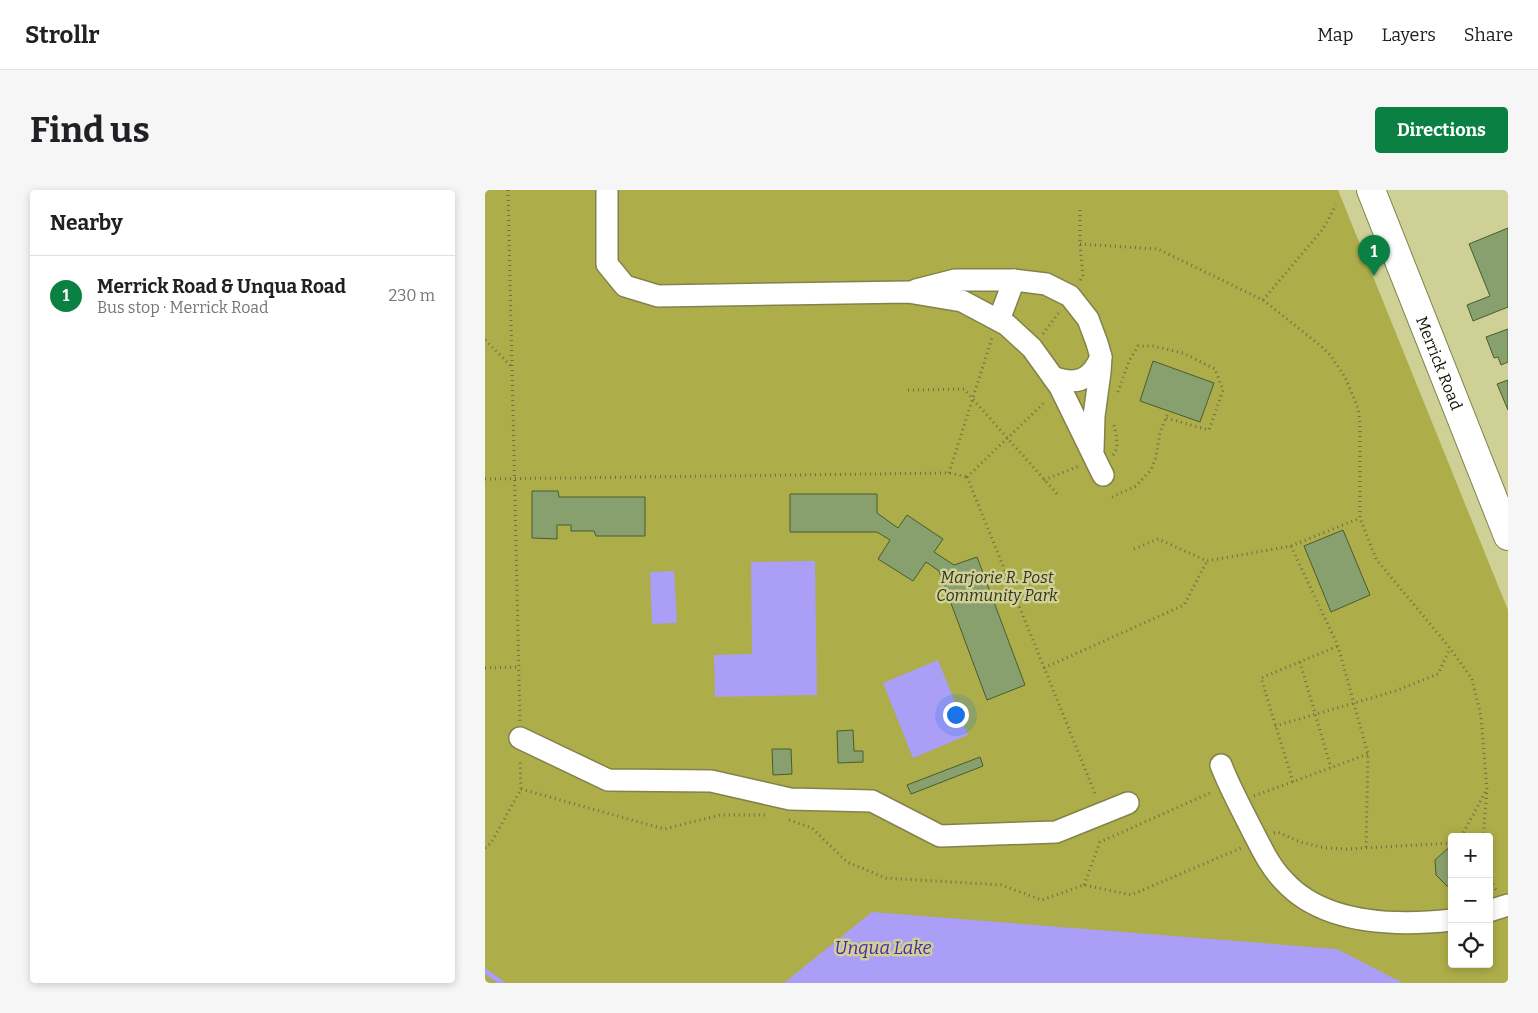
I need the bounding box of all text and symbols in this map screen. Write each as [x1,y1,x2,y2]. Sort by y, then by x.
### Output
text: Strollr [25,21,100,49]
text: Map [1317,24,1353,46]
text: Layers [1381,24,1436,46]
text: Share [1464,24,1513,46]
button: Directions [1375,107,1508,153]
text: Find us [30,109,150,151]
text: Nearby [50,210,123,236]
pin: 1 [1358,235,1390,276]
text: Merrick Road & Unqua Road [97,275,346,298]
text: 1 [63,286,69,305]
text: 230 m [388,286,435,305]
text: Bus stop · Merrick Road [97,298,269,317]
street label: Merrick Road [1412,313,1467,413]
park label: Marjorie R. Post Community Park [936,568,1058,605]
your location [943,702,969,728]
map controls [1448,833,1493,968]
button: + [1448,833,1493,878]
button: − [1448,878,1493,923]
button: locate [1448,923,1493,968]
water label: Unqua Lake [834,937,932,959]

